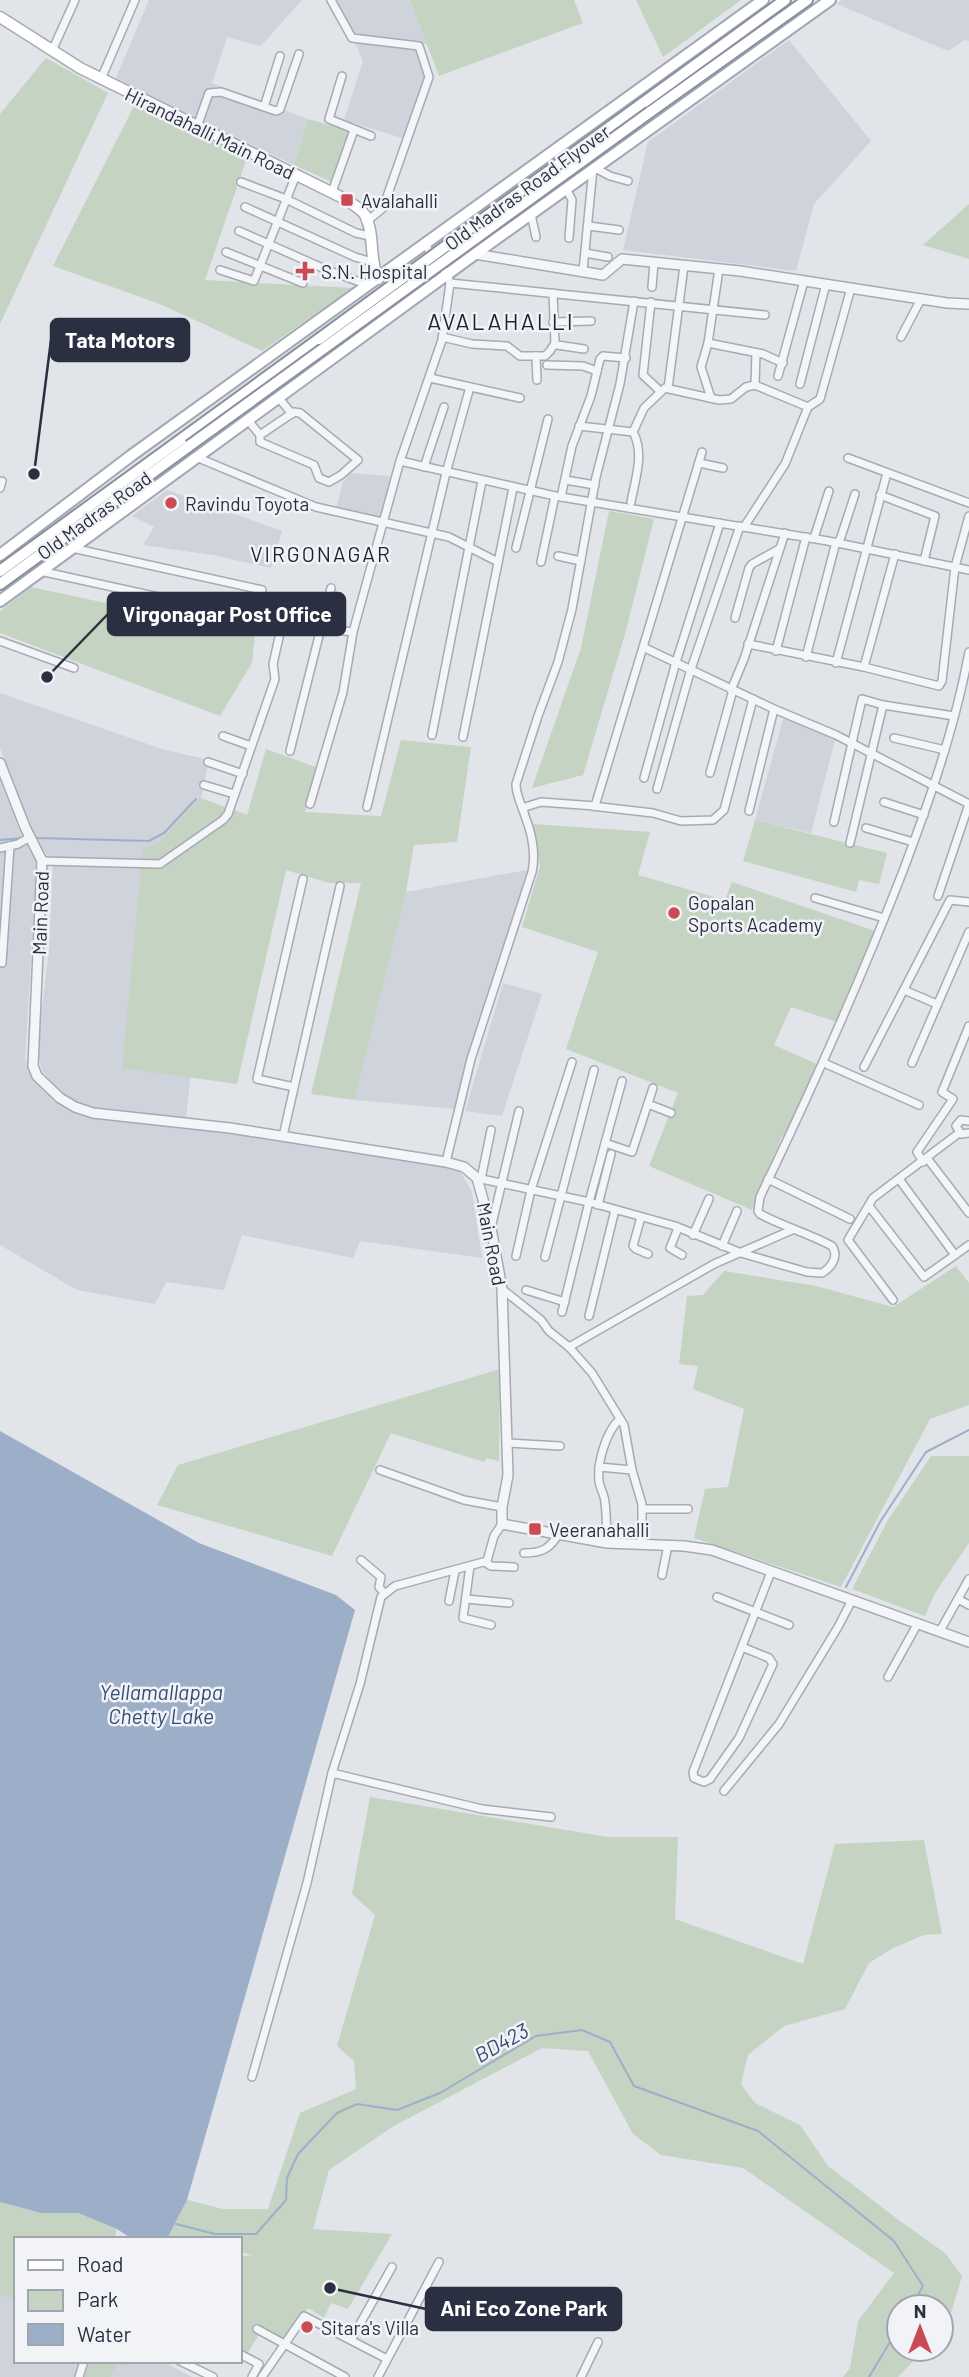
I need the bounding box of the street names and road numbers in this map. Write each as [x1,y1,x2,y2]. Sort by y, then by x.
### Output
street label: Hirandahalli Main Road [122,82,298,184]
street label: Old Madras Road Flyover [440,119,614,255]
street label: Old Madras Road [32,466,156,564]
street label: Main Road [27,871,53,955]
street label: Main Road [473,1200,511,1288]

